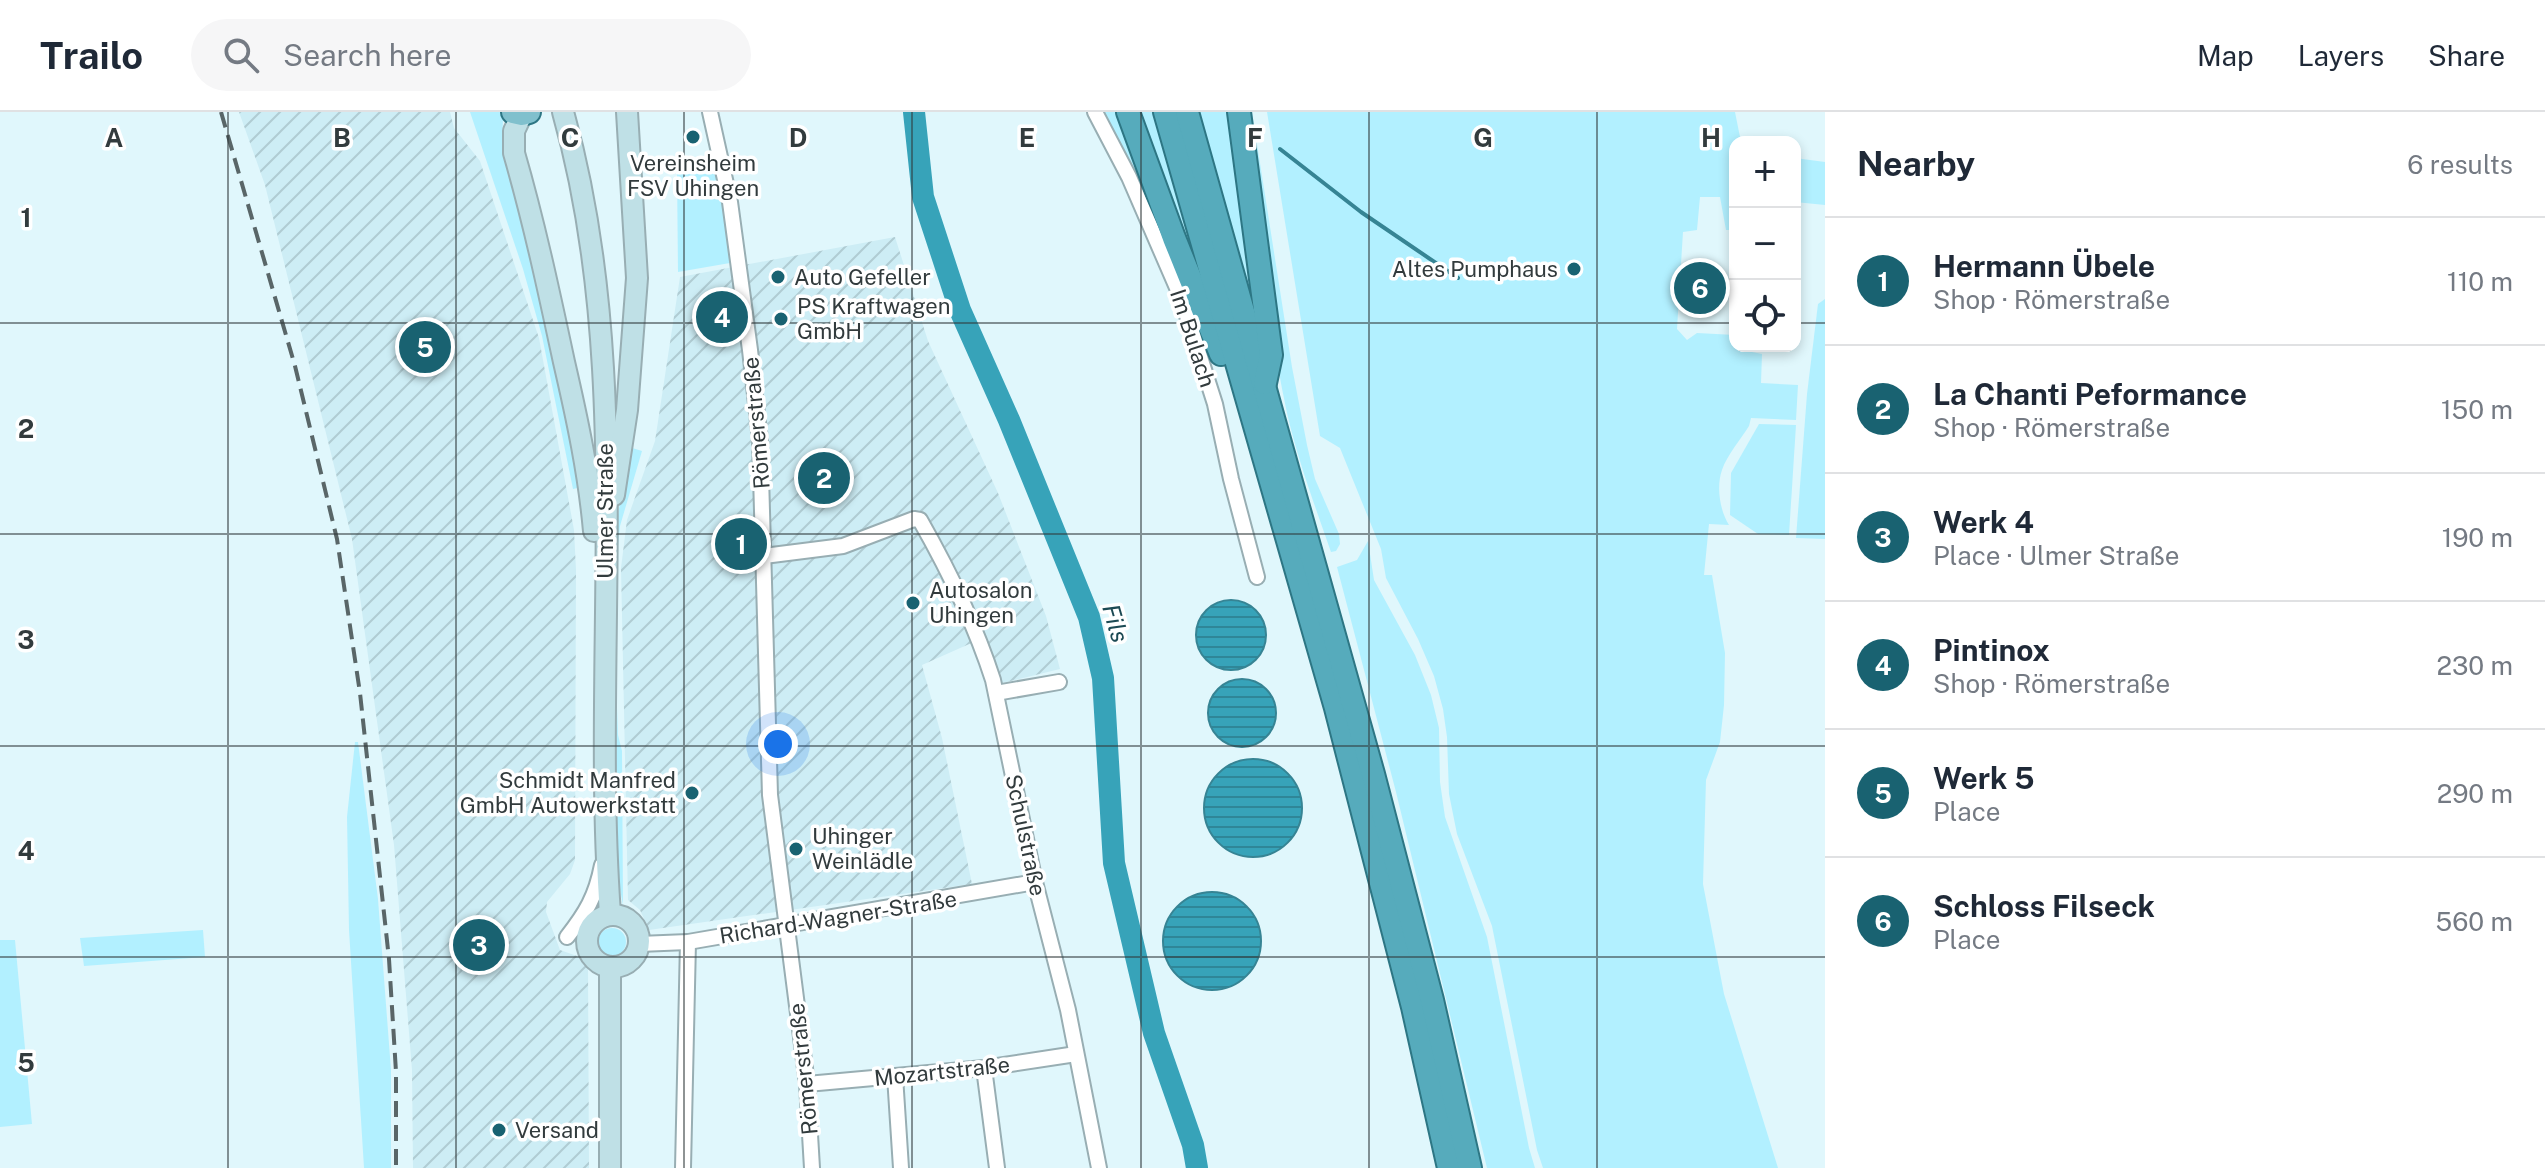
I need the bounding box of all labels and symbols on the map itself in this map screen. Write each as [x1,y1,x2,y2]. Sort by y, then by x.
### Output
text: A [105,122,124,153]
text: B [333,122,351,153]
text: C [561,122,579,153]
text: D [789,122,807,153]
text: E [1019,122,1035,153]
text: F [1247,122,1263,153]
text: G [1473,122,1493,153]
text: H [1701,122,1721,153]
marker: Vereinsheim FSV Uhingen [684,128,702,146]
place label: Vereinsheim FSV Uhingen [627,150,759,201]
text: 1 [20,202,32,233]
place label: Altes Pumphaus [1392,256,1558,282]
pin: 6 [1674,258,1726,318]
marker: Altes Pumphaus [1565,260,1583,278]
place label: Auto Gefeller [794,264,931,290]
marker: Auto Gefeller [769,268,787,286]
street label: Im Bulach [1165,286,1221,390]
pin: 4 [696,287,748,347]
place label: PS Kraftwagen GmbH [797,293,951,344]
marker: PS Kraftwagen GmbH [772,310,790,328]
pin: 5 [399,317,451,377]
street label: Römerstraße [737,356,775,490]
text: 2 [18,413,34,444]
street label: Ulmer Straße [592,443,618,579]
pin: 2 [798,448,850,508]
pin: 1 [715,514,767,574]
place label: Autosalon Uhingen [929,577,1032,628]
marker: Autosalon Uhingen [904,594,922,612]
water label: Fils [1097,601,1135,646]
text: 3 [17,624,35,655]
your location [758,724,798,764]
place label: Schmidt Manfred GmbH Autowerkstatt [460,767,676,818]
street label: Schulstraße [1000,772,1052,898]
marker: Schmidt Manfred GmbH Autowerkstatt [683,784,701,802]
place label: Uhinger Weinlädle [812,823,913,874]
text: 4 [17,835,35,866]
marker: Uhinger Weinlädle [787,840,805,858]
street label: Richard-Wagner-Straße [717,885,959,949]
pin: 3 [453,915,505,975]
street label: Römerstraße [783,1002,823,1136]
text: 5 [17,1047,35,1078]
street label: Mozartstraße [873,1051,1011,1091]
place label: Versand [515,1117,599,1143]
marker: Versand [490,1121,508,1139]

